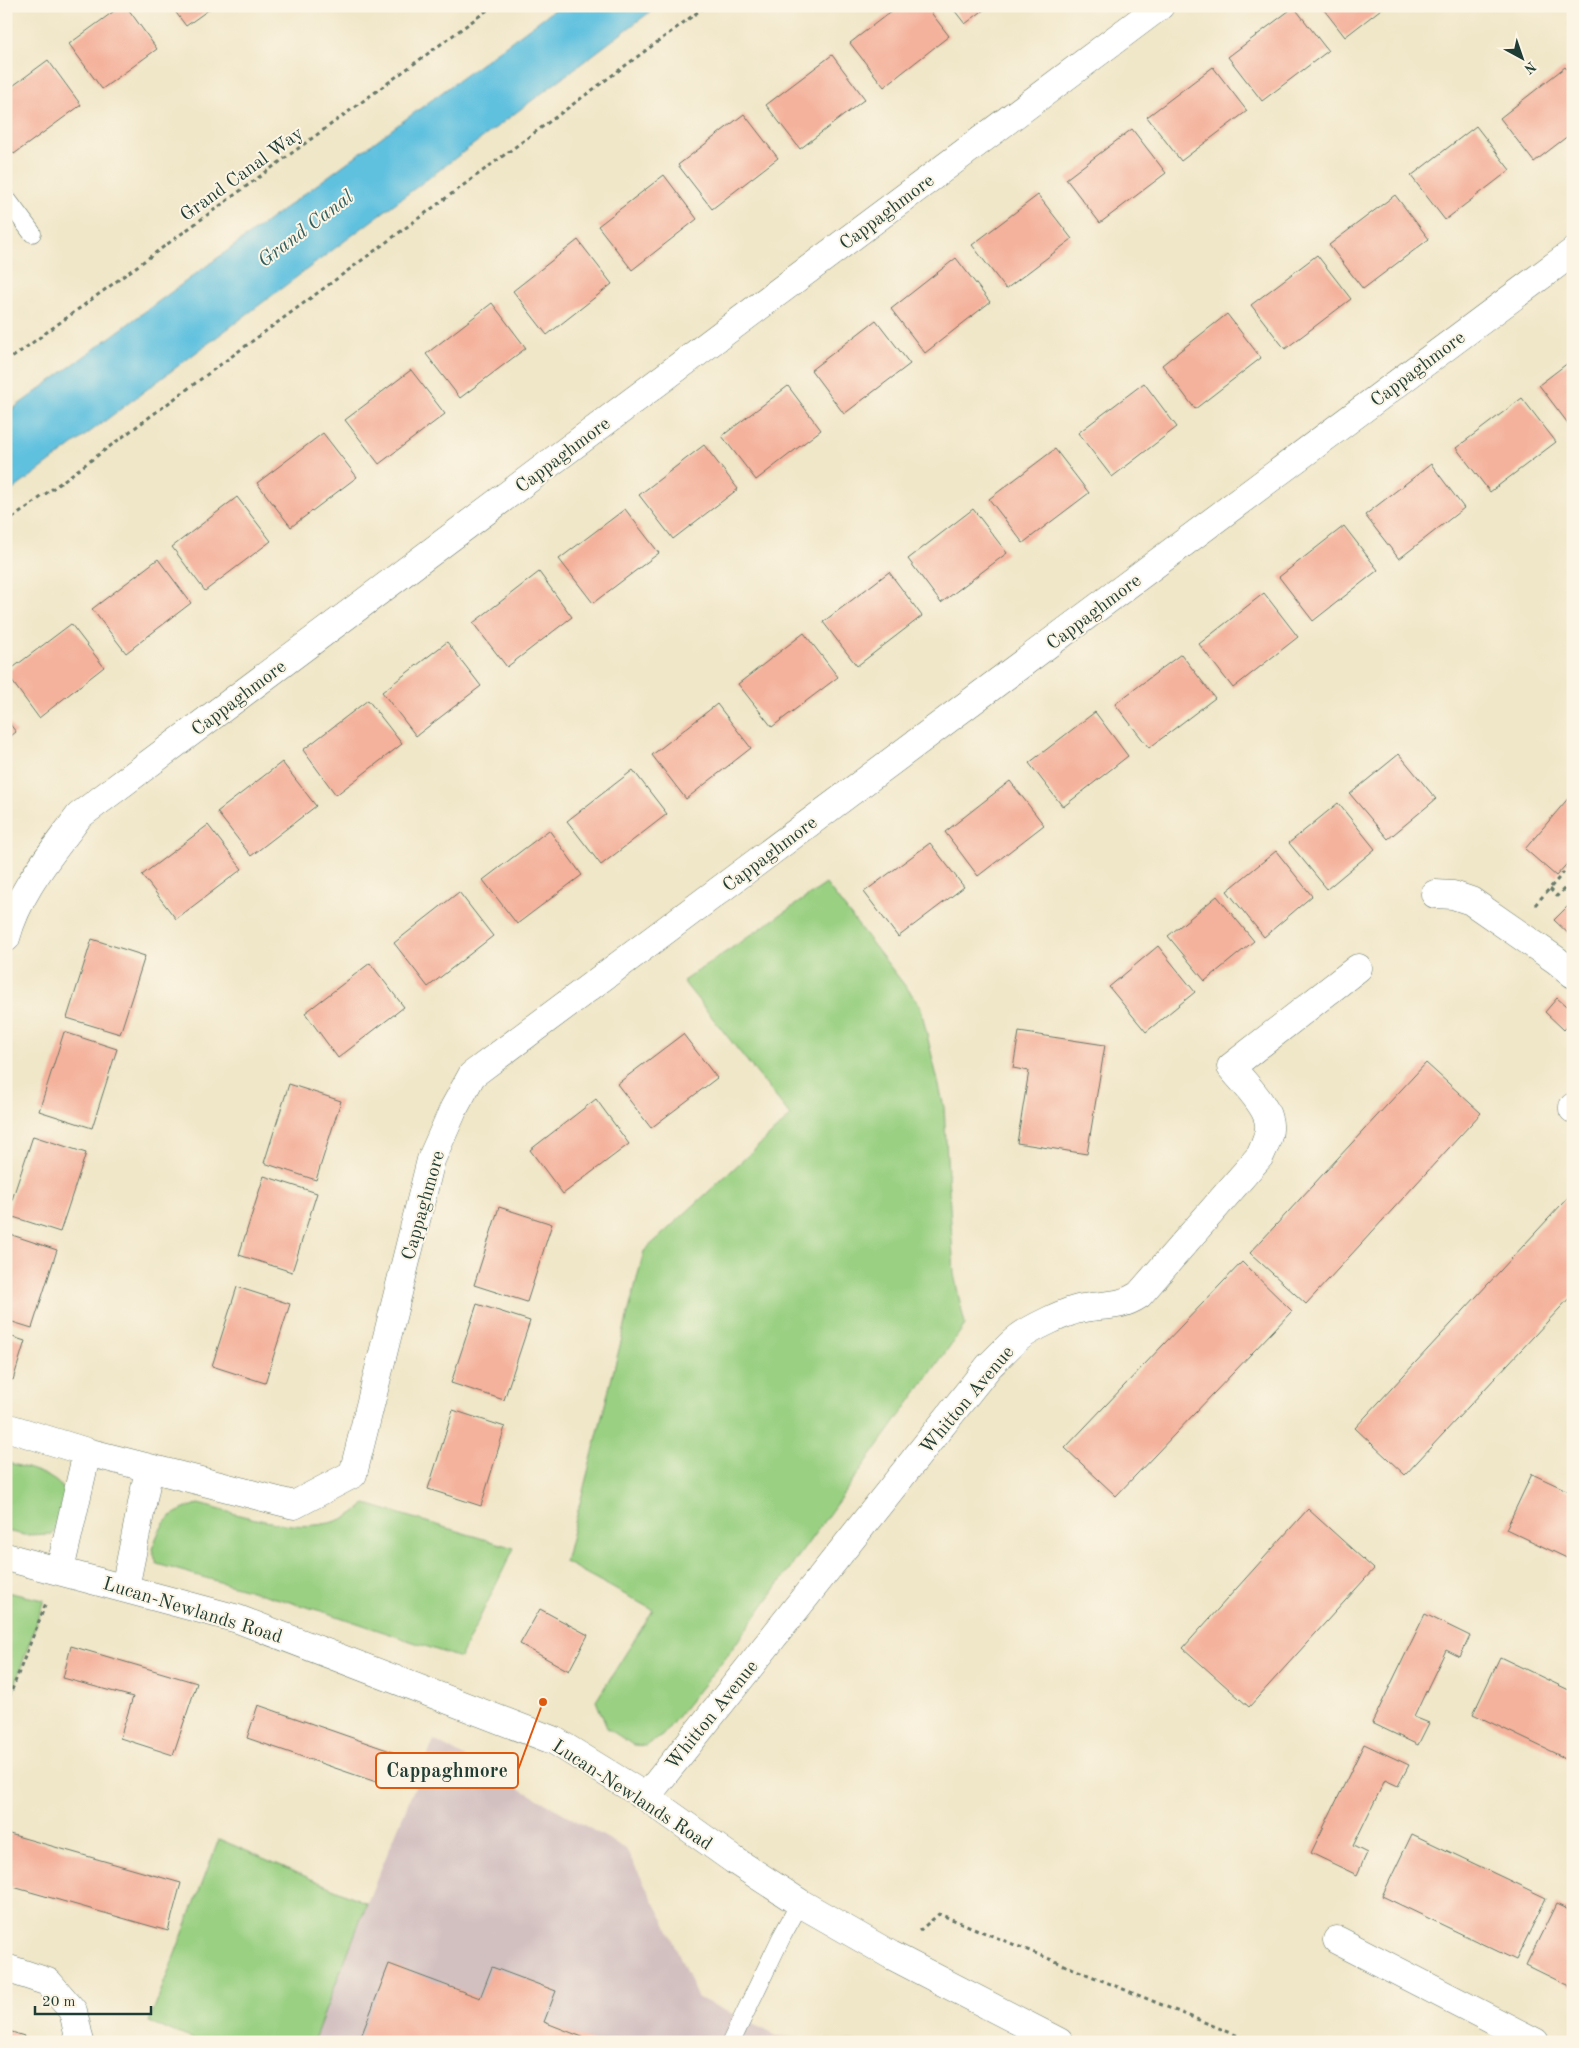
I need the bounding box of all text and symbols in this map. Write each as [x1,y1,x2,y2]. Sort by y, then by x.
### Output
north arrow [1496,32,1546,82]
text: N [1521,58,1538,76]
street label: Grand Canal Way [178,124,307,226]
street label: Cappaghmore [837,171,938,255]
water label: Grand Canal [255,187,358,272]
street label: Cappaghmore [1368,328,1469,412]
street label: Cappaghmore [513,414,614,498]
street label: Cappaghmore [1044,571,1145,655]
street label: Cappaghmore [189,657,290,741]
street label: Cappaghmore [720,813,821,897]
street label: Cappaghmore [400,1149,449,1263]
street label: Whitton Avenue [917,1343,1018,1458]
street label: Lucan-Newlands Road [100,1575,284,1648]
street label: Whitton Avenue [663,1657,763,1774]
street label: Lucan-Newlands Road [548,1737,715,1855]
callout: Cappaghmore [376,1753,518,1788]
text: Cappaghmore [386,1762,508,1782]
scale bar [35,1983,151,2015]
text: 20 m [42,1995,76,2010]

